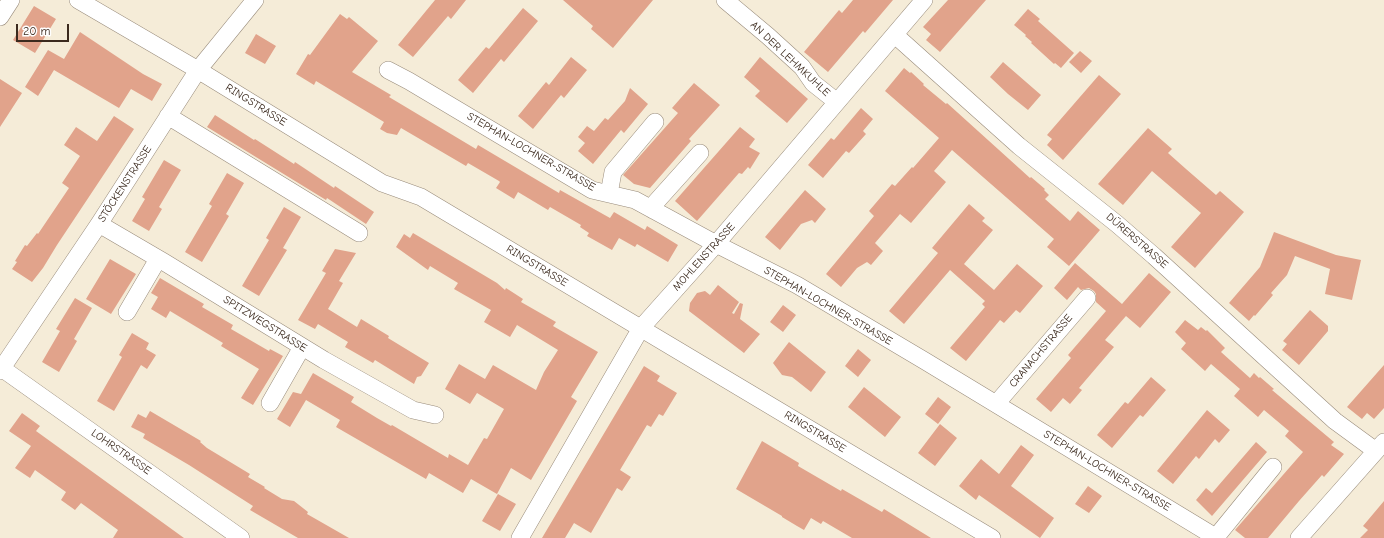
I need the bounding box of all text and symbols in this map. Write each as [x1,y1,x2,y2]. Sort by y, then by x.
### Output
scale bar [18,16,71,42]
street label: AN DER LEHMKUHLE [747,19,833,99]
text: 20 m [23,24,51,38]
street label: RINGSTRASSE [223,81,289,129]
street label: STEPHAN-LOCHNER-STRASSE [465,110,597,194]
street label: STÖCKENSTRASSE [95,143,155,225]
street label: DÜRERSTRASSE [1103,210,1171,272]
street label: MOHLENSTRASSE [670,220,738,294]
street label: RINGSTRASSE [504,242,570,290]
street label: STEPHAN-LOCHNER-STRASSE [762,264,894,348]
street label: SPITZWEGSTRASSE [221,293,309,355]
street label: CRANACHSTRASSE [1007,312,1075,390]
street label: RINGSTRASSE [782,408,848,456]
street label: LOHRSTRASSE [88,426,154,478]
street label: STEPHAN-LOCHNER-STRASSE [1041,428,1173,514]

